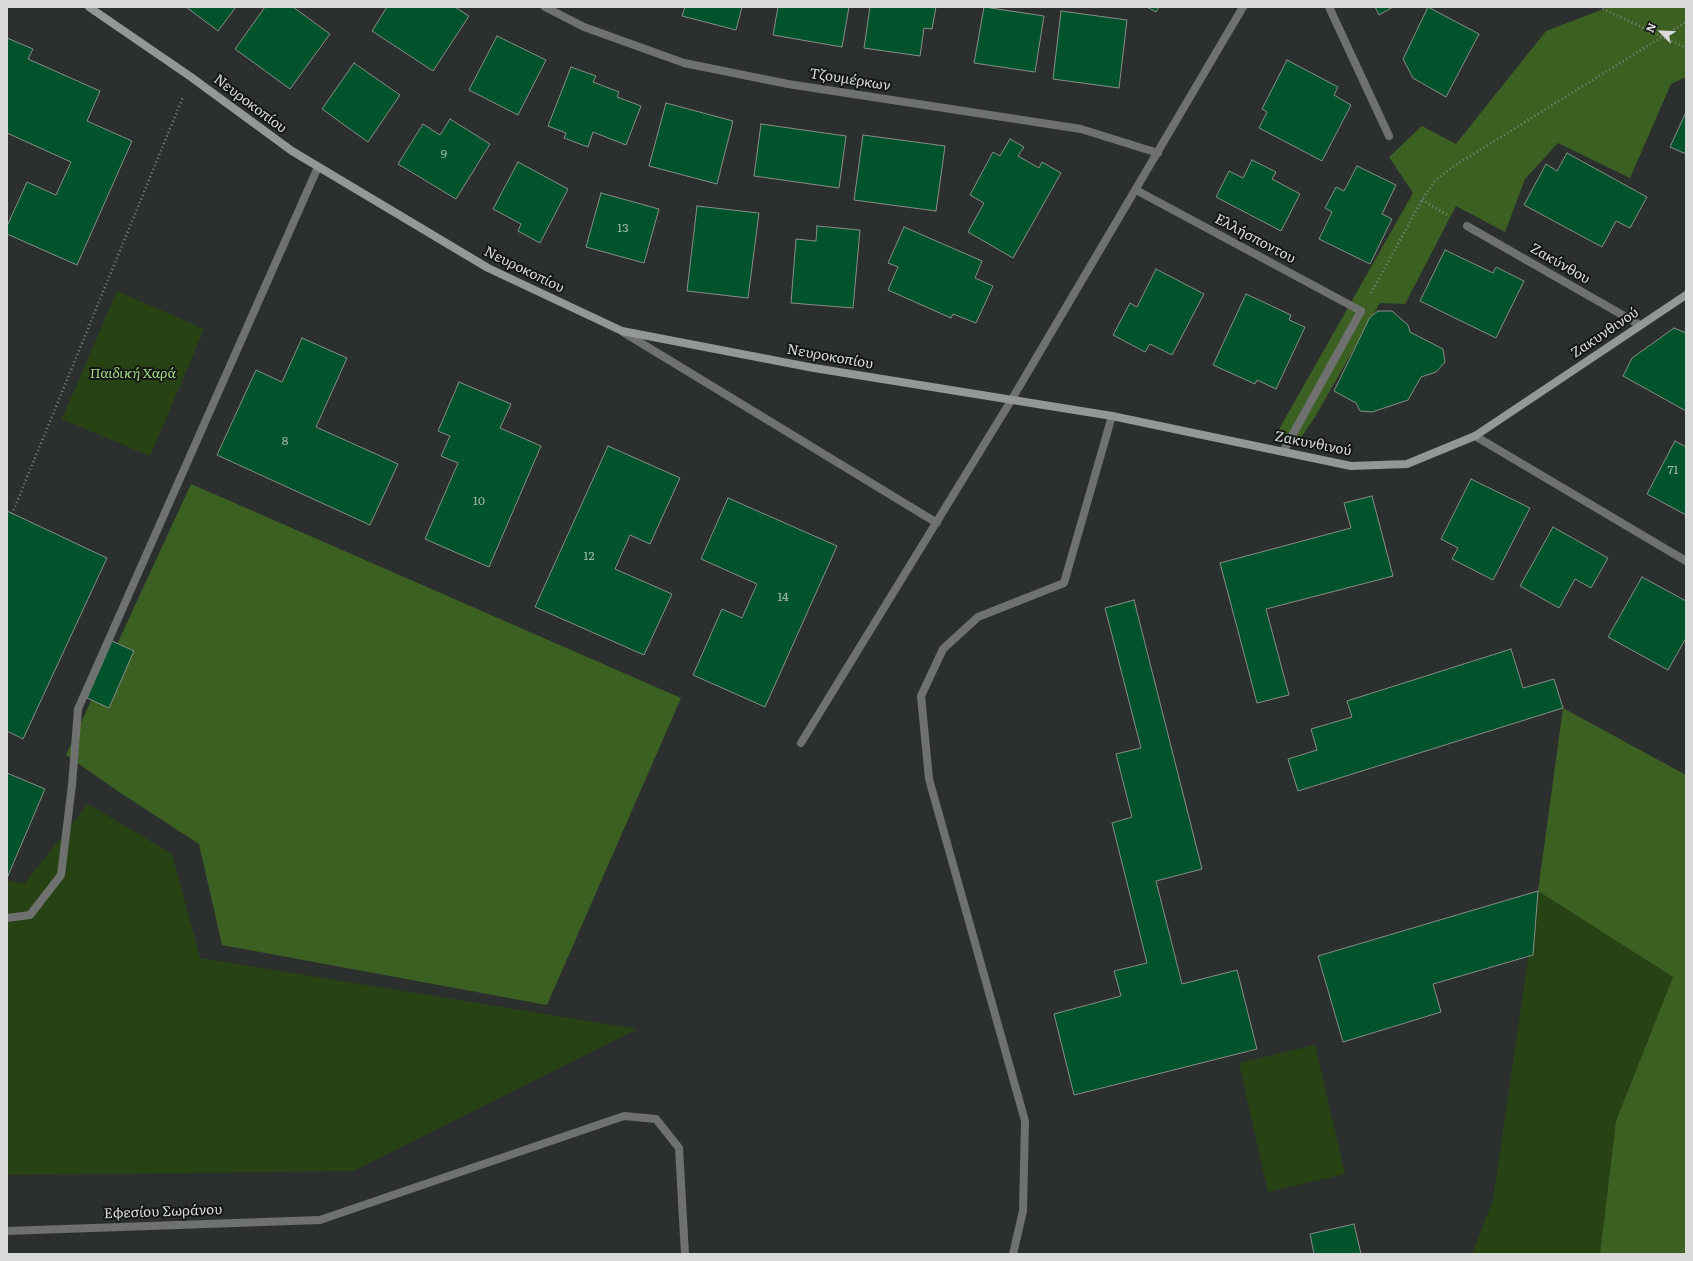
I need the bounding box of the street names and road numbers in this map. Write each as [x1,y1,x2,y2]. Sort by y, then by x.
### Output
street label: Τζουμέρκων [808,65,892,95]
street label: Νευροκοπίου [210,71,290,137]
street label: Ελλήσποντου [1212,211,1298,267]
street label: Ζακύνθου [1527,240,1593,288]
street label: Νευροκοπίου [481,243,567,297]
street label: Ζακυνθινού [1568,304,1642,362]
street label: Νευροκοπίου [786,341,874,373]
street label: Ζακυνθινού [1273,428,1353,460]
street label: Εφεσίου Σωράνου [104,1202,222,1222]

